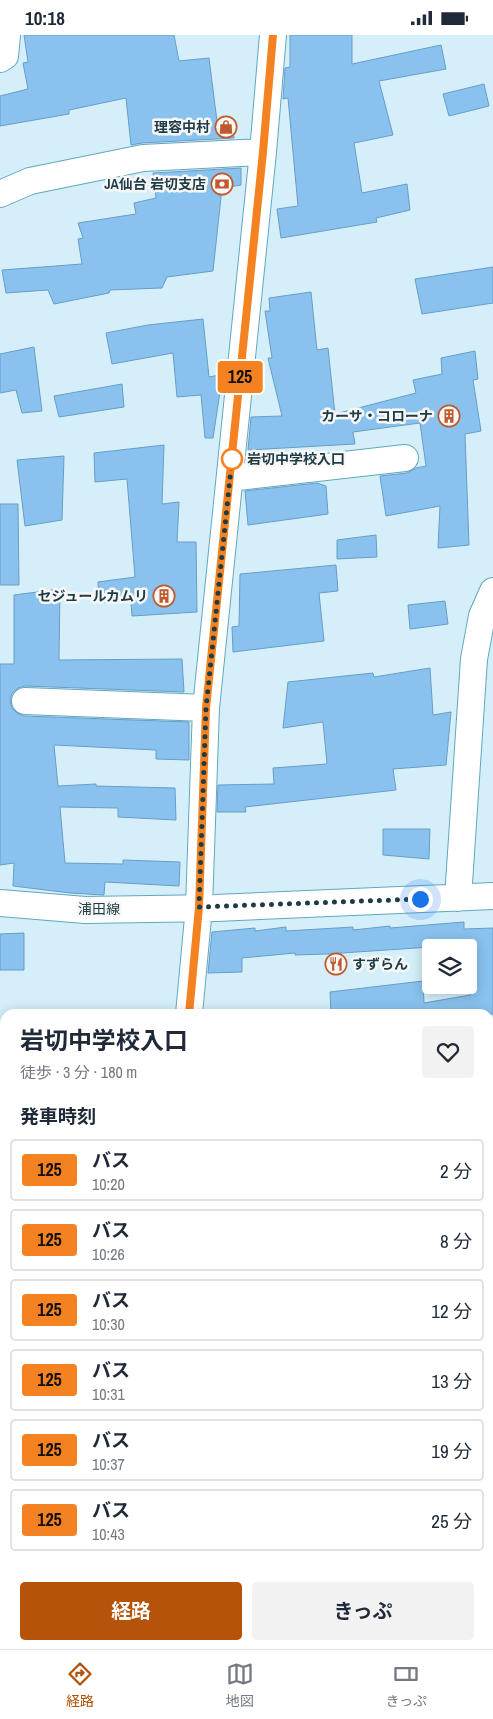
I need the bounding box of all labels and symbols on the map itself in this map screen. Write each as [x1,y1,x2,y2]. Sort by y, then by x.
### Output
shop icon: 理容中村 [214,115,238,139]
place label: 理容中村 [154,118,210,136]
bank icon: JA仙台 岩切支店 [210,172,234,196]
place label: JA仙台 岩切支店 [104,175,206,193]
line badge: 125 [211,361,269,393]
building icon: カーサ・コローナ [437,404,461,428]
place label: カーサ・コローナ [321,407,433,425]
marker: 岩切中学校入口 [221,448,243,470]
place label: 岩切中学校入口 [247,450,345,468]
building icon: セジュールカムリ [152,584,176,608]
place label: セジュールカムリ [37,587,148,605]
your location [408,887,433,912]
street label: 浦田線 [78,900,120,918]
restaurant icon: すずらん [324,952,348,976]
place label: すずらん [352,955,408,973]

